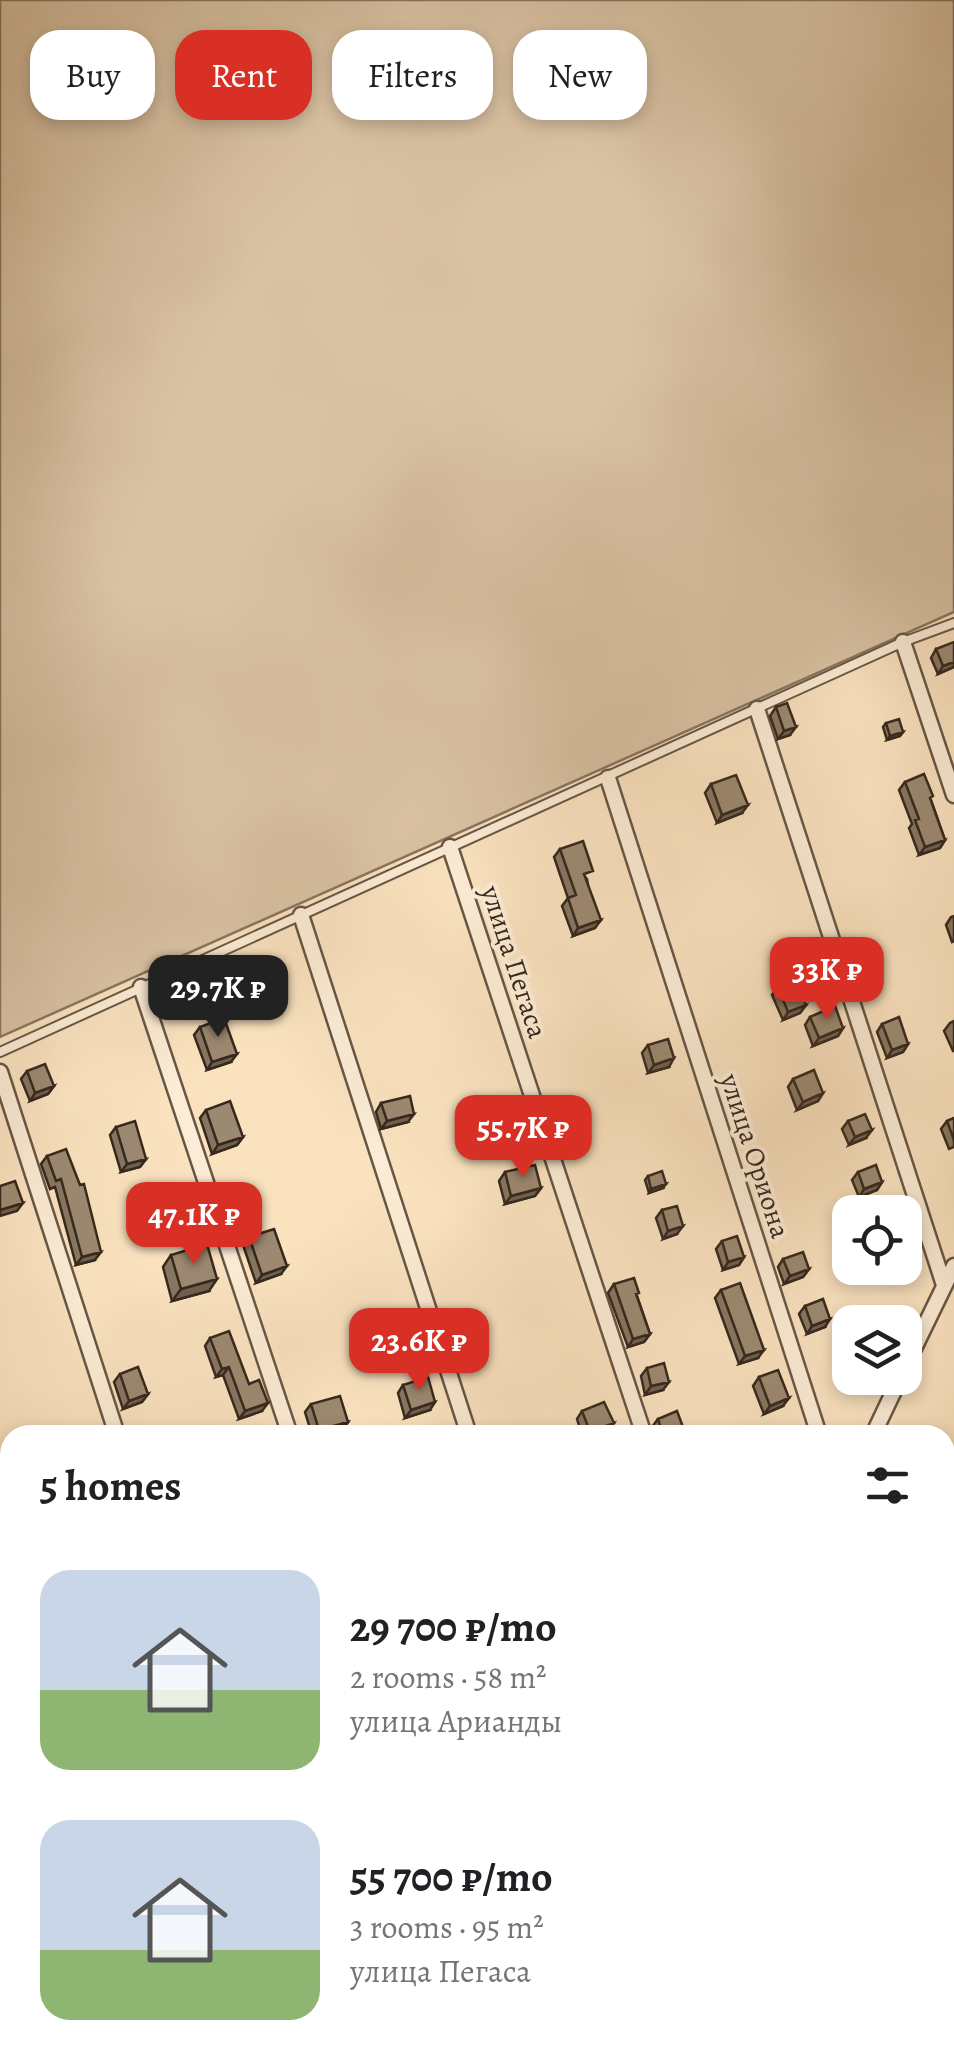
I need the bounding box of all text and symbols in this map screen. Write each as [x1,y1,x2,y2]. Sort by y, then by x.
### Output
chip: Buy [30,30,155,120]
chip: Rent [175,30,312,120]
chip: Filters [332,30,493,120]
chip: New [513,30,647,120]
street label: улица Пегаса [471,880,557,1043]
pin: 33K ₽ [757,937,897,1022]
text: 33K ₽ [792,947,862,991]
pin: 29.7K ₽ [126,955,310,1040]
text: 29.7K ₽ [170,965,266,1009]
street label: улица Ориона [710,1068,800,1243]
pin: 55.7K ₽ [431,1095,615,1180]
text: 55.7K ₽ [477,1105,569,1149]
pin: 47.1K ₽ [102,1182,286,1267]
text: 47.1K ₽ [148,1192,240,1236]
map controls [832,1195,922,1395]
button: locate [832,1195,922,1285]
button: layers [832,1305,922,1395]
pin: 23.6K ₽ [327,1308,511,1393]
text: 23.6K ₽ [371,1318,467,1362]
text: 5 homes [40,1457,181,1514]
icon: filters [860,1458,915,1513]
text: 29 700 ₽/mo [350,1598,557,1655]
icon: home [120,1610,240,1730]
text: 2 rooms · 58 m² [350,1655,547,1699]
text: улица Арианды [350,1699,562,1743]
text: 55 700 ₽/mo [350,1848,553,1905]
icon: home [120,1860,240,1980]
text: 3 rooms · 95 m² [350,1905,544,1949]
text: улица Пегаса [350,1949,531,1993]

